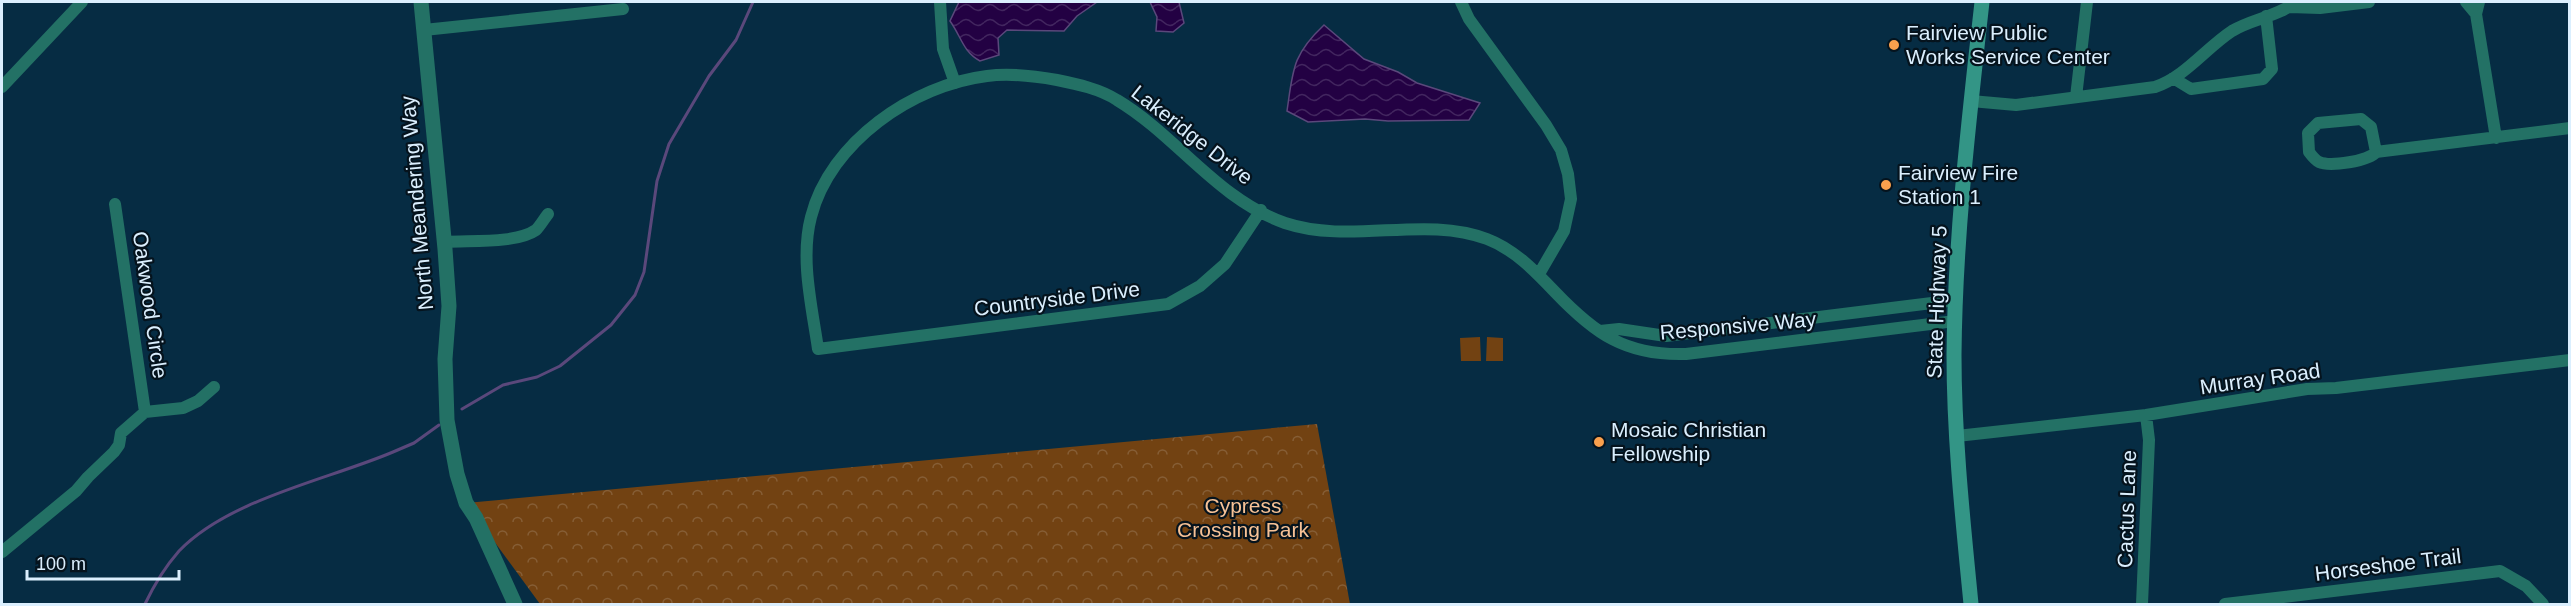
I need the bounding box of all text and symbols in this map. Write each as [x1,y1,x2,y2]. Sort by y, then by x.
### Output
place label: Fairview Public Works Service Center [1906,21,2110,68]
marker: Fairview Public Works Service Center [1887,38,1901,52]
street label: Lakeridge Drive [1127,80,1257,189]
street label: North Meandering Way [396,94,437,311]
place label: Fairview Fire Station 1 [1898,161,2018,208]
marker: Fairview Fire Station 1 [1879,178,1893,192]
street label: State Highway 5 [1922,225,1951,379]
street label: Oakwood Circle [129,230,172,380]
street label: Countryside Drive [973,277,1141,320]
street label: Responsive Way [1659,307,1818,344]
street label: Murray Road [2198,359,2322,398]
place label: Mosaic Christian Fellowship [1611,418,1766,465]
marker: Mosaic Christian Fellowship [1592,435,1606,449]
street label: Cactus Lane [2113,450,2140,568]
park label: Cypress Crossing Park [1177,494,1309,541]
scale bar [27,543,178,581]
street label: Horseshoe Trail [2314,544,2462,585]
text: 100 m [36,554,86,574]

